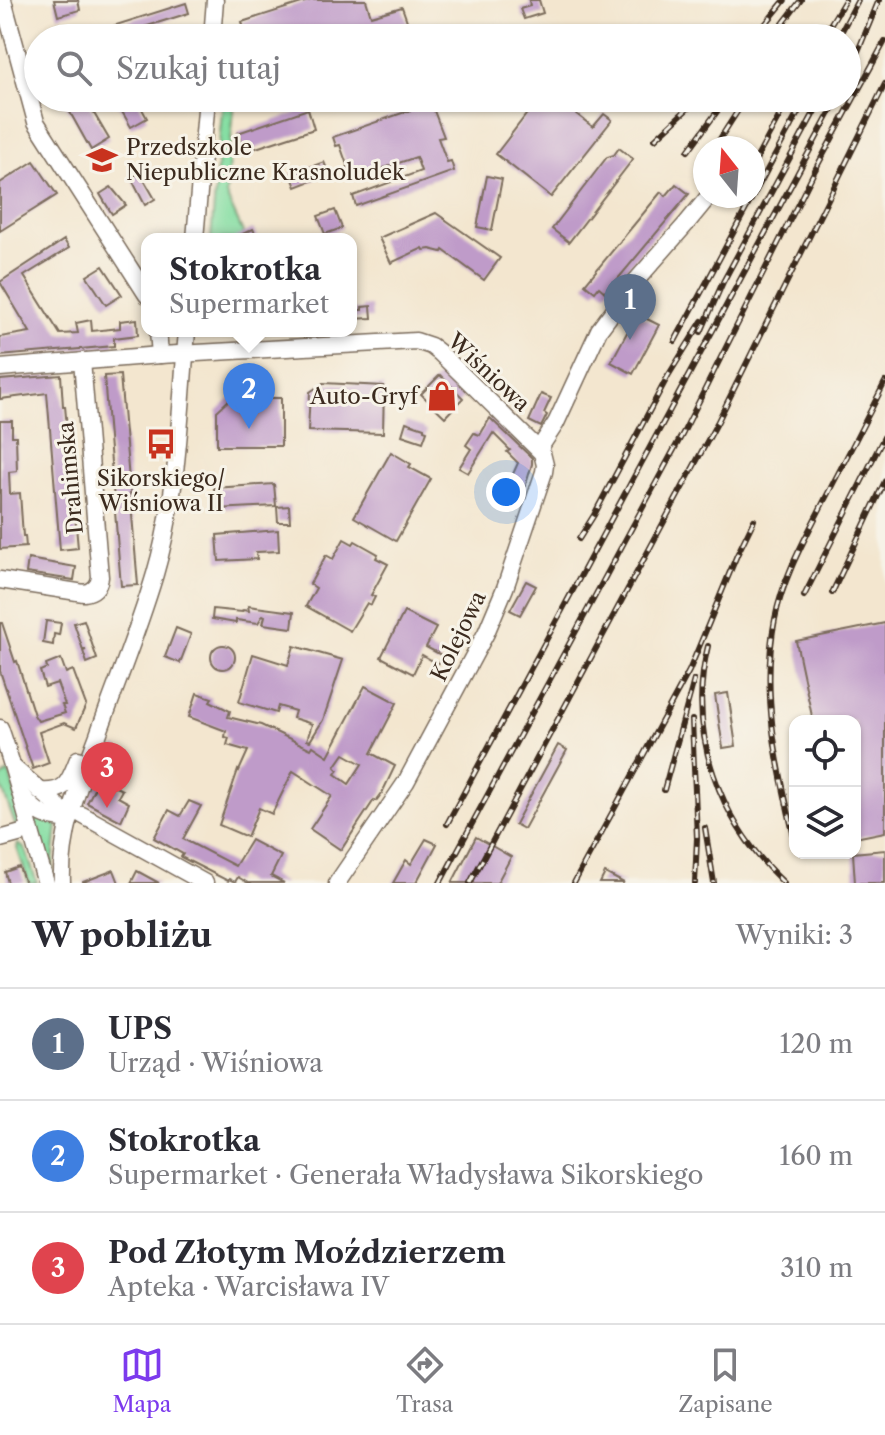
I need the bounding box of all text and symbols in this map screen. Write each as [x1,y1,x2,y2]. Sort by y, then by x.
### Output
search box [24,24,861,112]
icon: search [52,46,96,90]
text: Szukaj tutaj [116,50,281,87]
place label: Przedszkole Niepubliczne Krasnoludek [126,134,406,186]
north arrow [693,136,765,208]
school or university icon: Przedszkole Niepubliczne Krasnoludek [85,143,119,177]
popup [141,233,357,337]
text: Stokrotka [169,251,321,288]
pin: 1 [604,274,656,340]
text: Supermarket [169,288,329,320]
street label: Wiśniowa [441,327,536,418]
pin: 2 [223,363,275,429]
shop icon: Auto-Gryf [425,379,459,413]
place label: Auto-Gryf [309,383,421,410]
street label: Drahimska [52,420,89,535]
bus stop icon: Sikorskiego/ Wiśniowa II [144,427,178,461]
place label: Sikorskiego/ Wiśniowa II [97,465,225,517]
your location [486,472,526,512]
street label: Kolejowa [425,586,492,686]
map controls [789,715,861,859]
button: locate [789,715,861,787]
pin: 3 [81,742,133,808]
button: layers [789,787,861,859]
text: W pobliżu [32,914,212,956]
text: Wyniki: 3 [736,919,853,951]
text: UPS [108,1010,172,1047]
text: 1 [52,1028,64,1060]
text: 120 m [779,1028,853,1060]
text: Urząd · Wiśniowa [108,1047,323,1079]
text: Stokrotka [108,1122,260,1159]
text: 2 [50,1140,66,1172]
text: 160 m [779,1140,853,1172]
text: Supermarket · Generała Władysława Sikorskiego [108,1159,703,1191]
text: Pod Złotym Moździerzem [108,1234,506,1271]
text: 3 [51,1252,65,1284]
text: 310 m [780,1252,853,1284]
text: Apteka · Warcisława IV [108,1271,389,1303]
tab: Mapa [113,1343,171,1418]
tab: Trasa [396,1343,453,1418]
tab: Zapisane [678,1343,772,1418]

